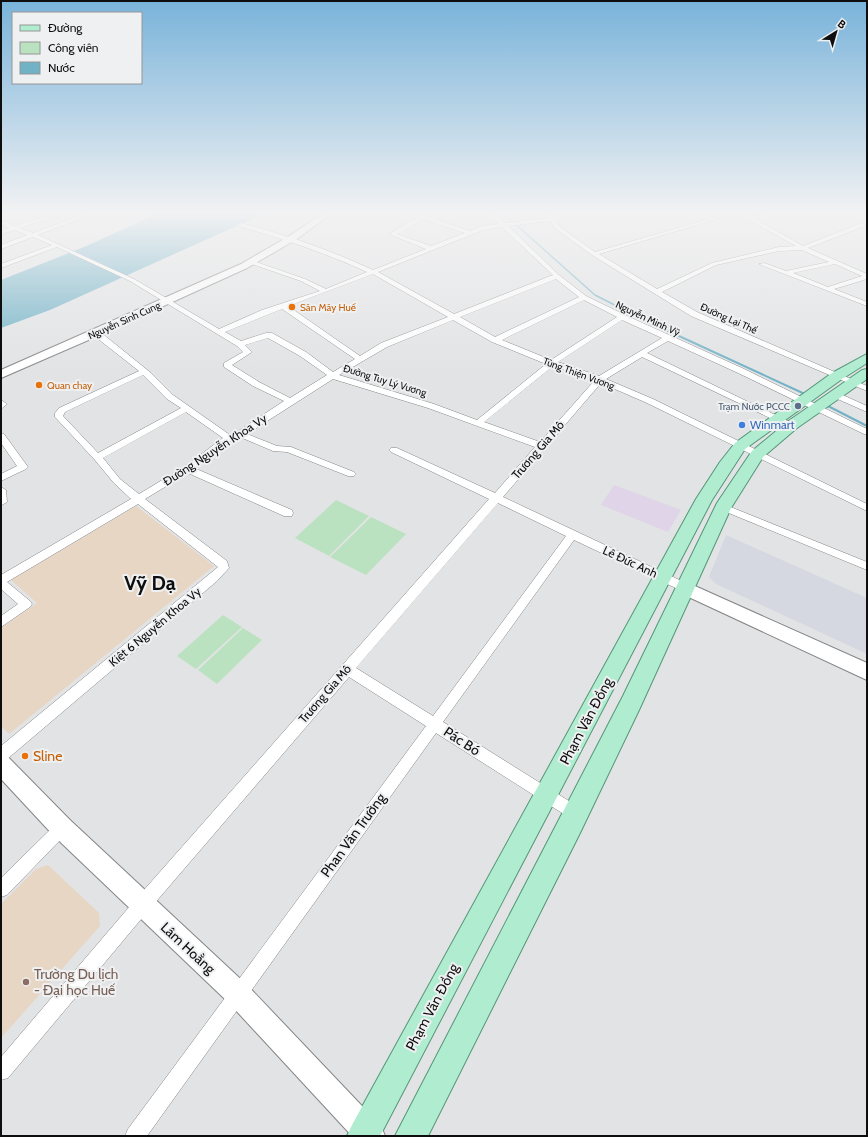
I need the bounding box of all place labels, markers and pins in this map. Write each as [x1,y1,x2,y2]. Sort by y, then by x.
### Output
place label: Sân Mây Huế [300,301,357,314]
marker: Sân Mây Huế [287,302,297,312]
place label: Quan chay [47,379,92,392]
marker: Quan chay [34,380,44,390]
place label: Trạm Nước PCCC [718,400,790,413]
marker: Trạm Nước PCCC [793,401,803,411]
place label: Winmart [750,417,795,432]
marker: Winmart [737,420,747,430]
place label: Sline [33,747,62,765]
marker: Sline [20,751,30,761]
place label: Trường Du lịch - Đại học Huế [34,965,118,999]
marker: Trường Du lịch - Đại học Huế [21,977,31,987]

